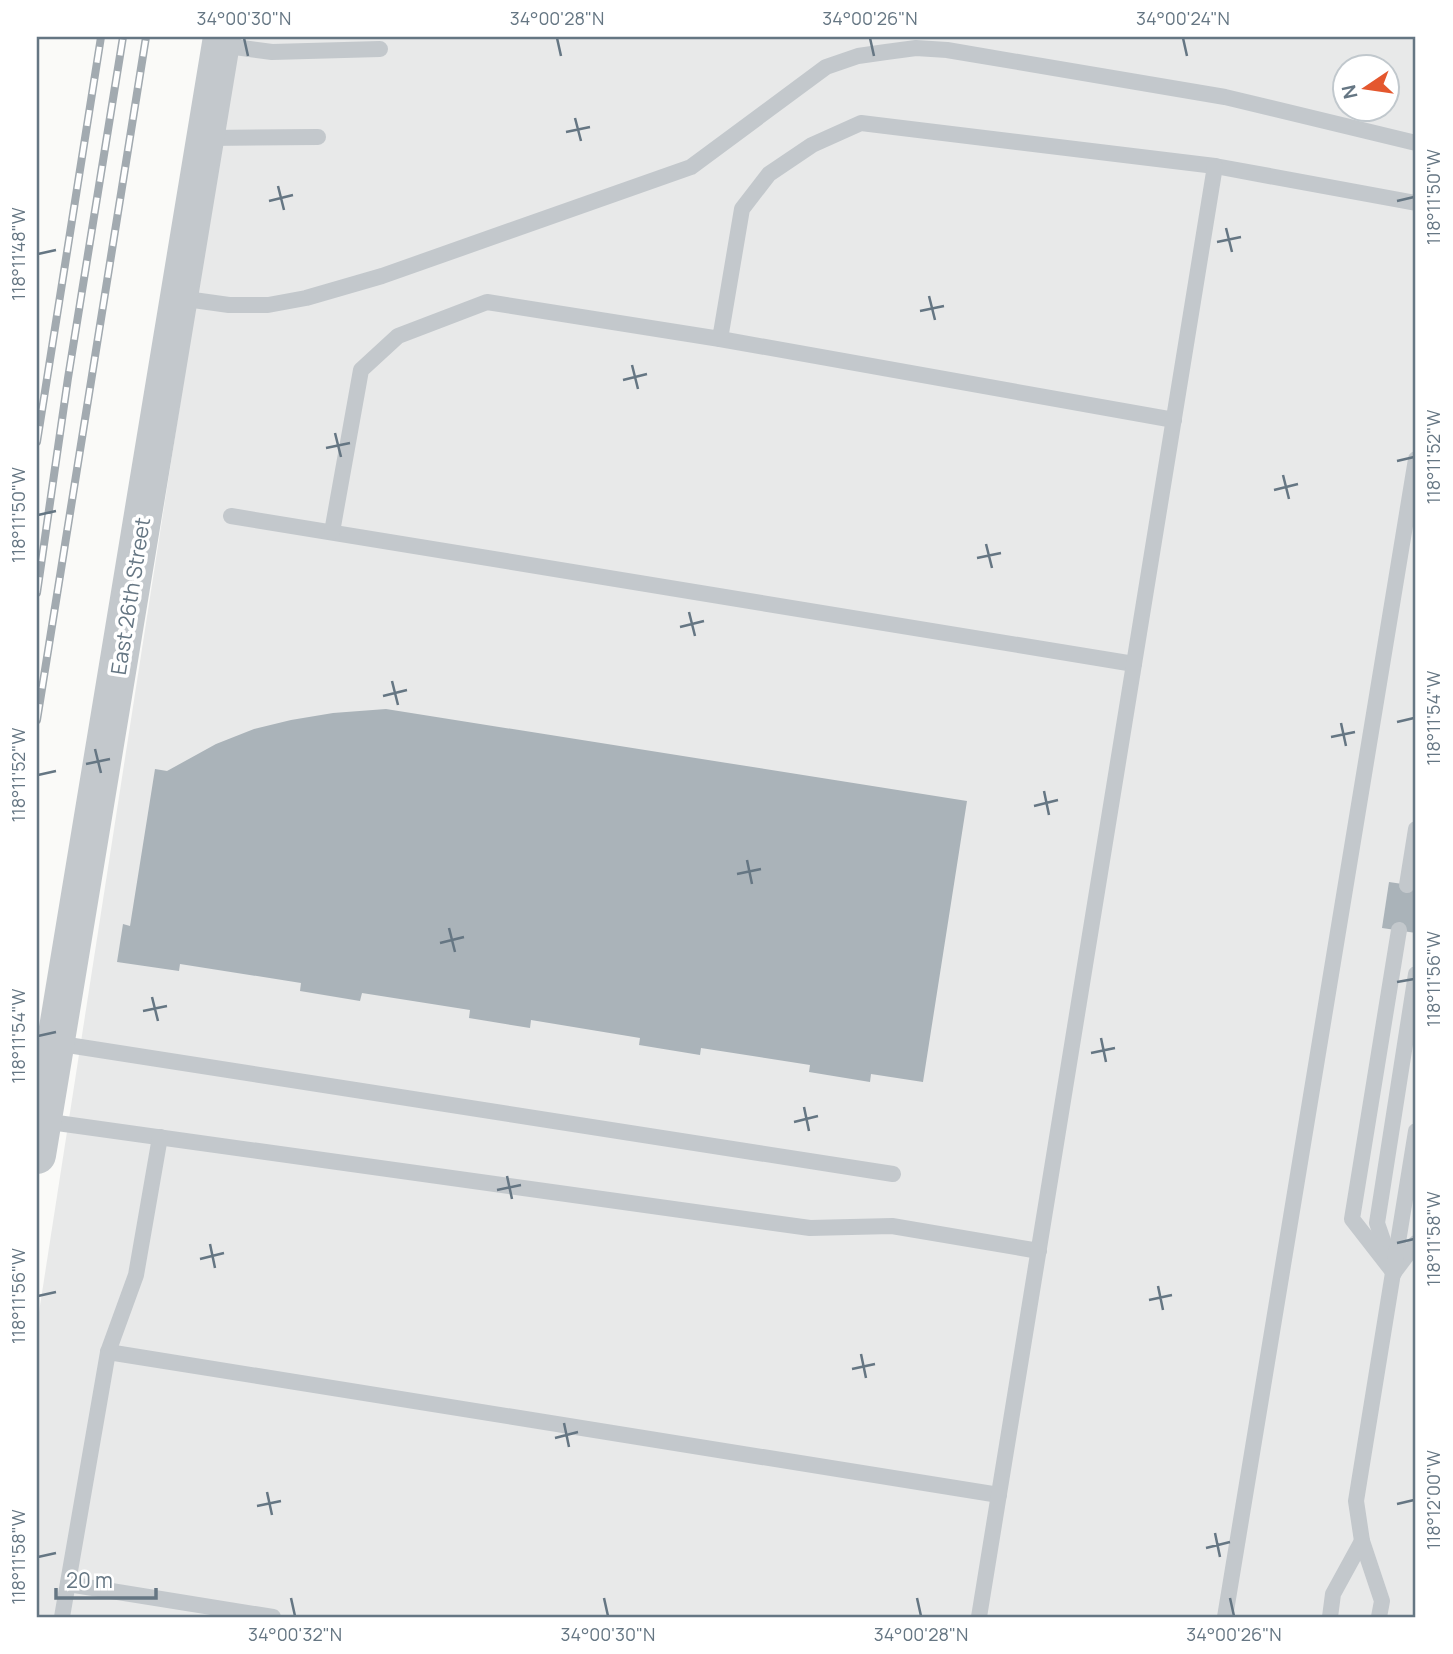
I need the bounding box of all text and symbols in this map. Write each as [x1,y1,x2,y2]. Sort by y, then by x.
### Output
text: 34°00'30"N [197,6,291,30]
text: 34°00'28"N [510,6,604,30]
text: 34°00'26"N [822,6,918,30]
text: 34°00'24"N [1136,6,1230,30]
north arrow [1330,52,1400,122]
text: N [1335,82,1364,101]
text: 118°11'50"W [1421,149,1445,245]
text: 118°11'48"W [6,207,30,301]
text: 118°11'52"W [1421,410,1445,504]
text: 118°11'50"W [6,467,30,563]
street label: East 26th Street [104,515,156,677]
text: 118°11'54"W [1421,670,1445,765]
text: 118°11'52"W [6,728,30,822]
text: 118°11'56"W [1421,931,1445,1027]
text: 118°11'54"W [6,988,30,1083]
text: 118°11'58"W [1421,1191,1445,1287]
text: 118°11'56"W [6,1248,30,1344]
text: 118°12'00"W [1421,1450,1445,1550]
text: 118°11'58"W [6,1509,30,1605]
scale bar [56,1556,156,1600]
text: 20 m [66,1566,113,1594]
text: 34°00'32"N [248,1622,342,1646]
text: 34°00'30"N [561,1622,655,1646]
text: 34°00'28"N [874,1622,968,1646]
text: 34°00'26"N [1186,1622,1282,1646]

